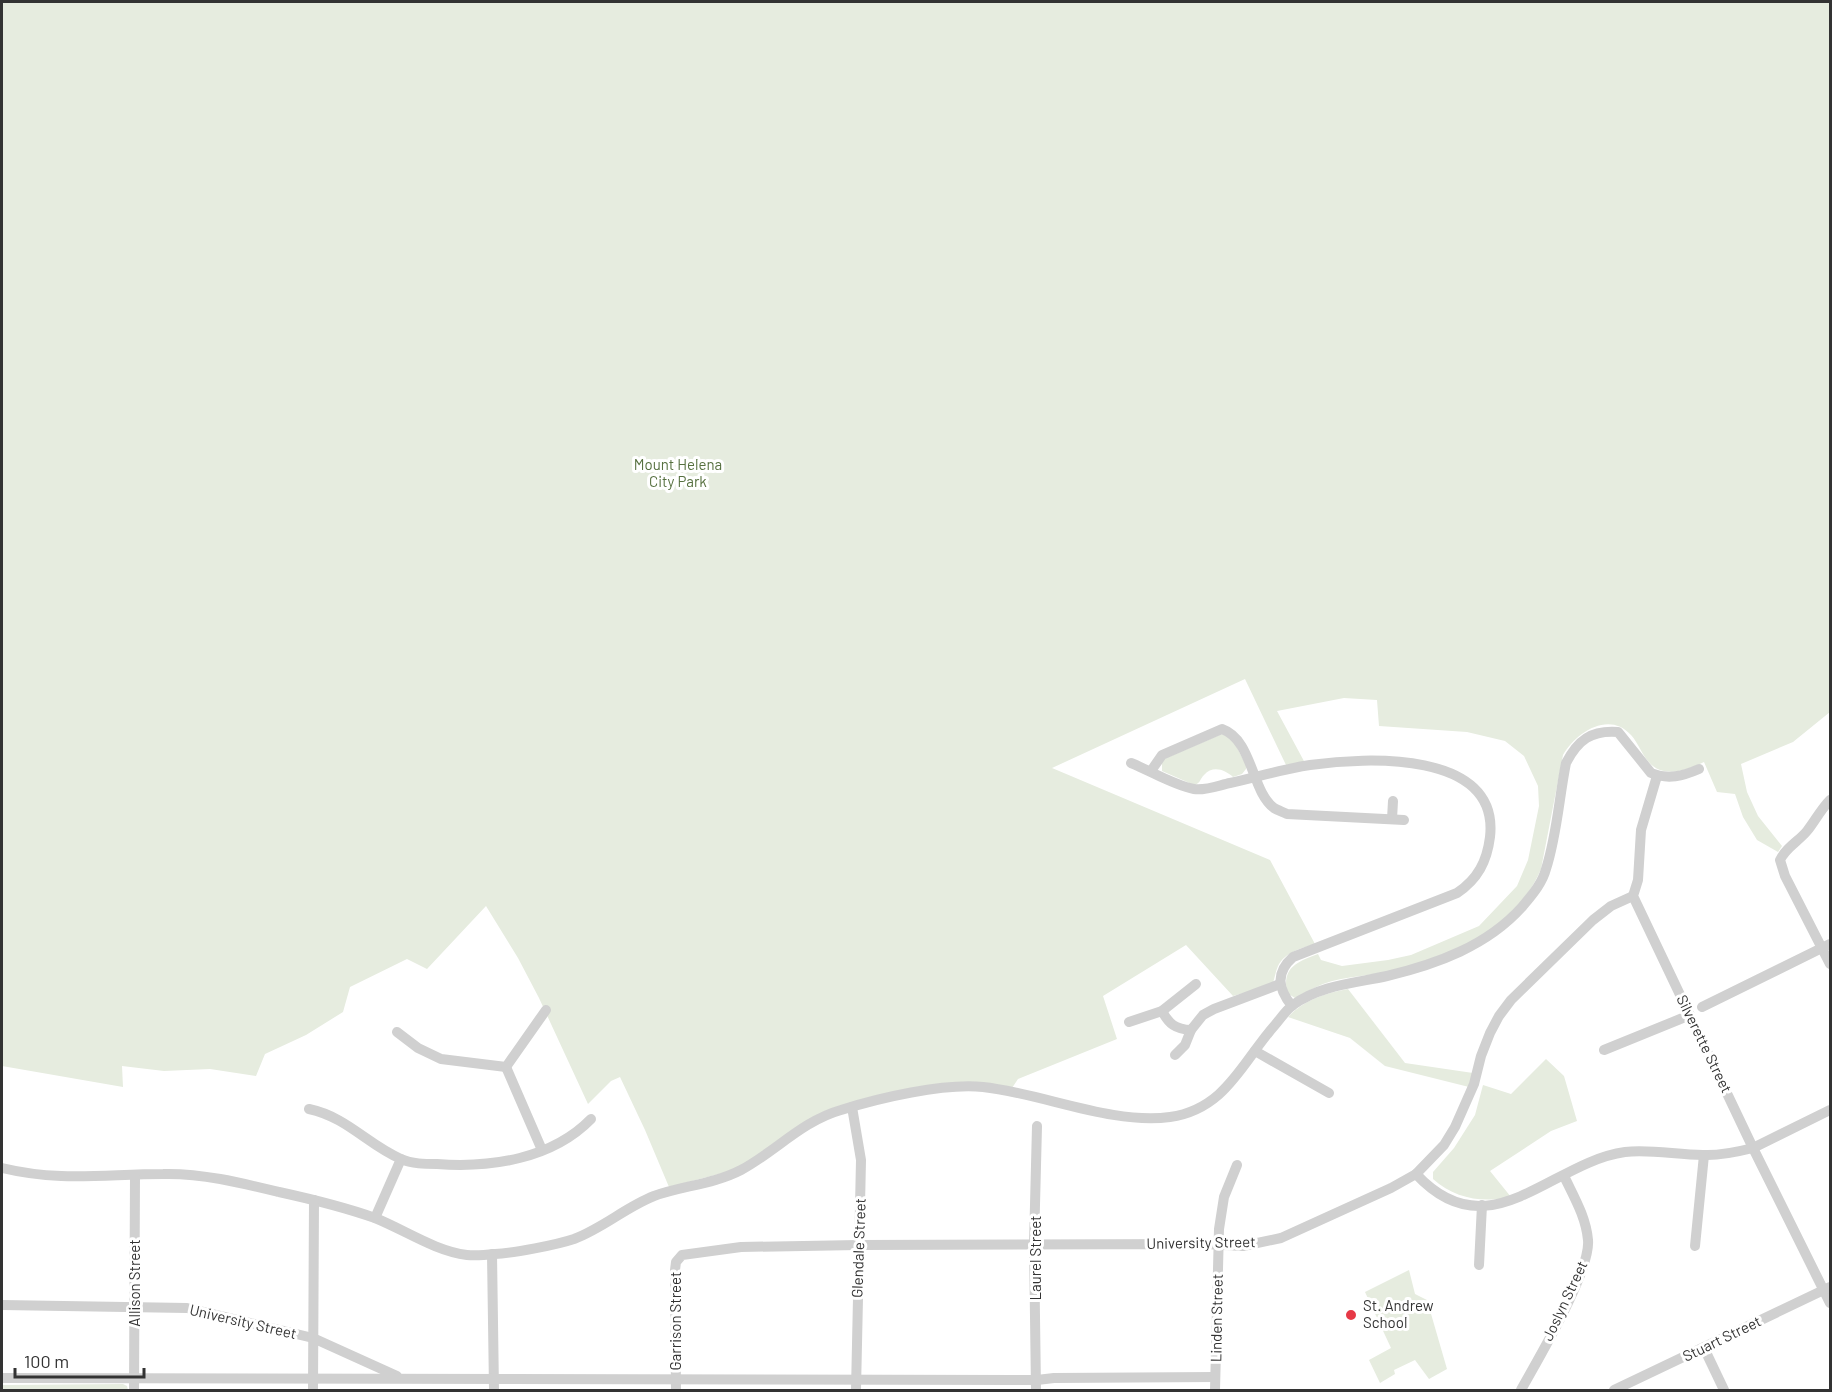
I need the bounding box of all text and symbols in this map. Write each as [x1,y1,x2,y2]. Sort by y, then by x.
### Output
park label: Mount Helena City Park [634,455,722,490]
street label: Silverette Street [1673,992,1736,1096]
street label: Glendale Street [847,1198,869,1298]
street label: Laurel Street [1026,1215,1044,1301]
street label: University Street [1146,1232,1256,1252]
street label: Allison Street [125,1239,143,1327]
street label: Joslyn Street [1538,1258,1591,1344]
street label: Garrison Street [666,1272,684,1370]
street label: Linden Street [1206,1274,1226,1362]
place label: St. Andrew School [1363,1296,1434,1331]
street label: University Street [188,1300,298,1342]
marker: St. Andrew School [1344,1308,1358,1322]
street label: Stuart Street [1679,1311,1764,1365]
scale bar [15,1341,144,1379]
text: 100 m [24,1350,69,1372]

